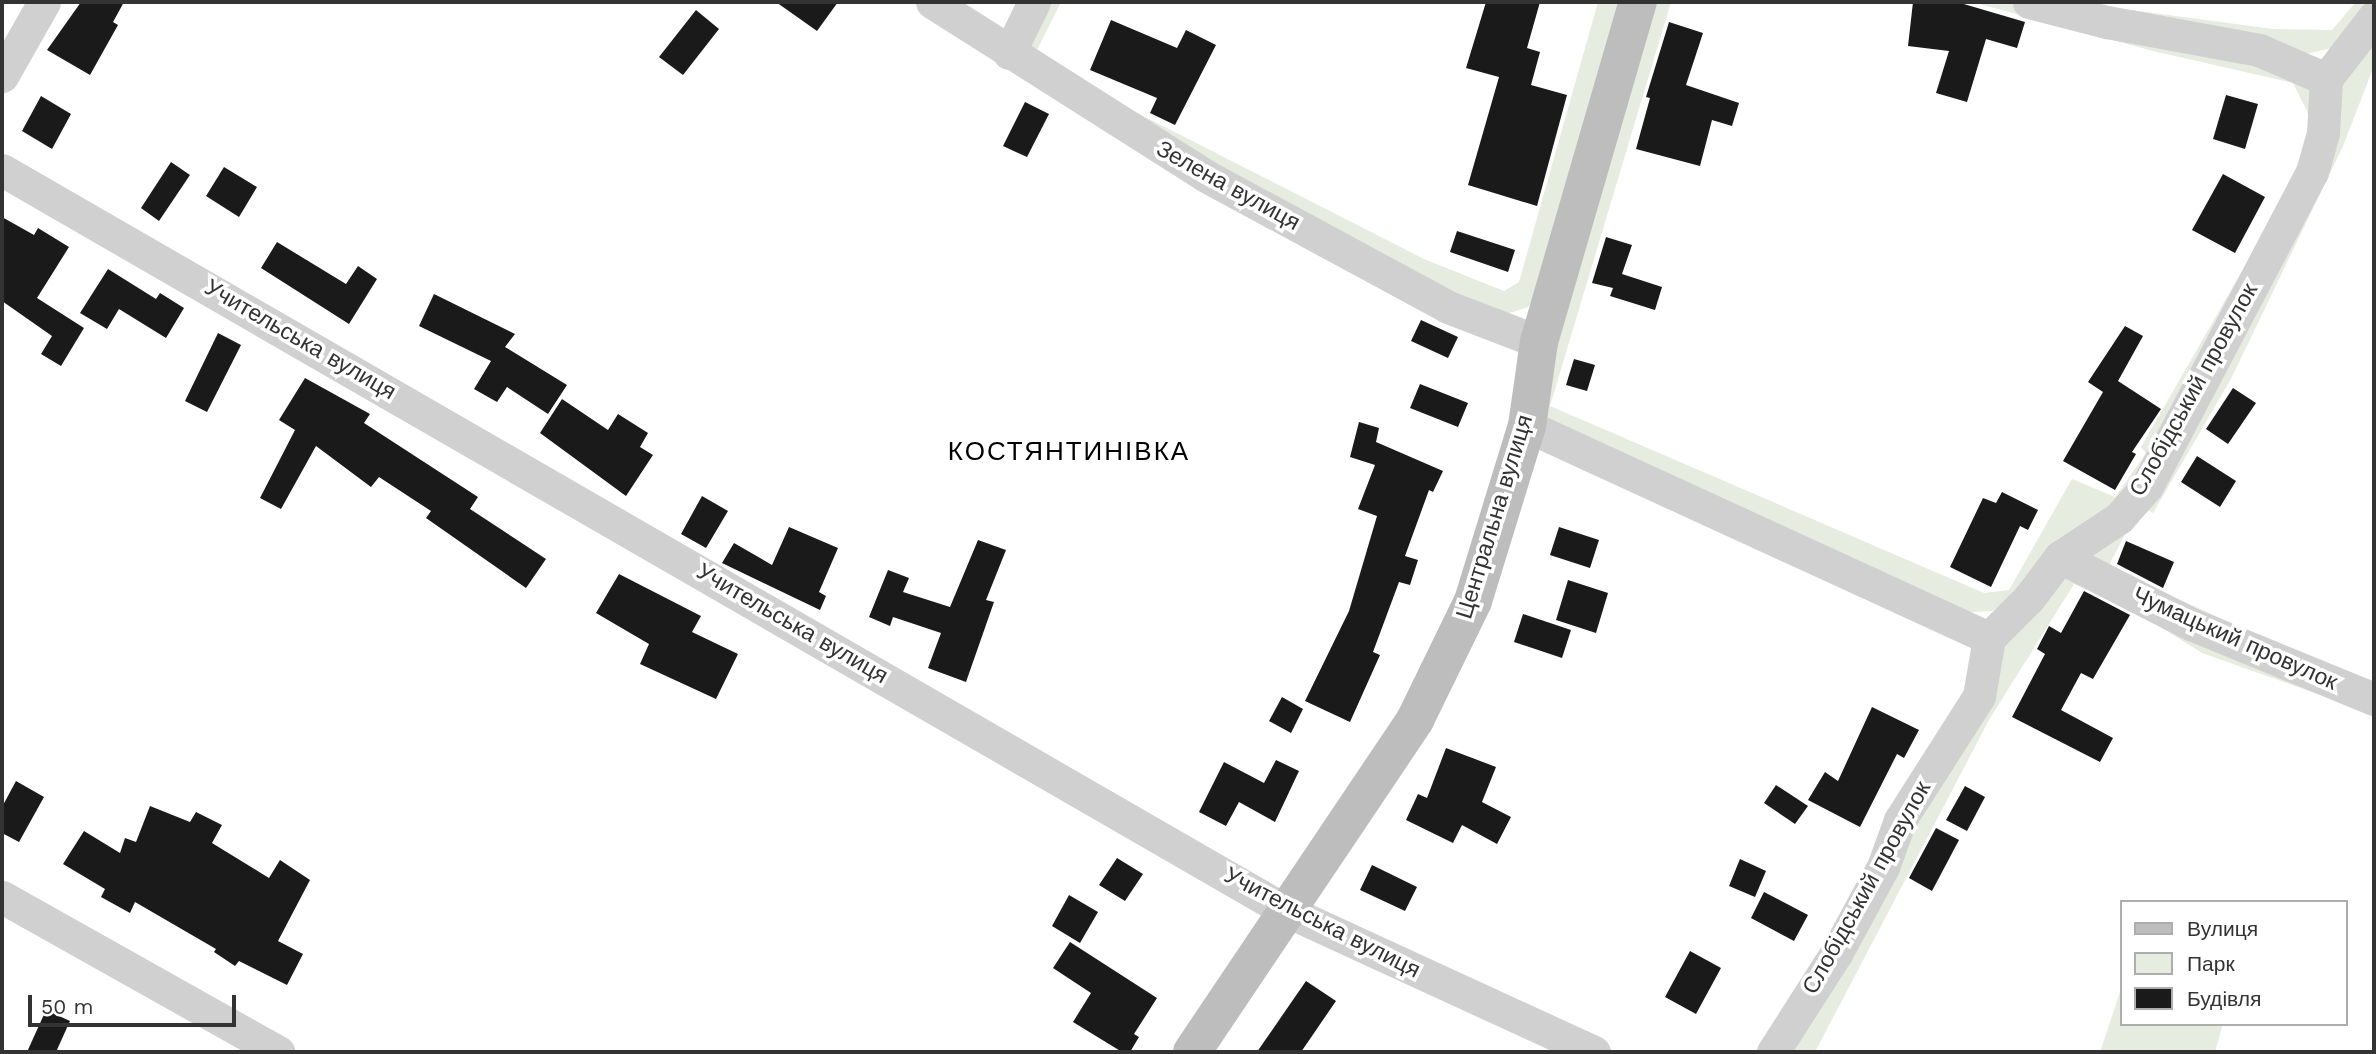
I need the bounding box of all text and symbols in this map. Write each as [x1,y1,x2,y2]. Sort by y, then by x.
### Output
street label: Зелена вулиця [1151,135,1305,237]
street label: Учительська вулиця [199,274,401,406]
street label: Слобідський провулок [2124,279,2264,501]
street label: Центральна вулиця [1451,412,1539,622]
district label: КОСТЯНТИНІВКА [949,436,1189,468]
street label: Учительська вулиця [691,558,893,690]
street label: Чумацький провулок [2128,581,2342,697]
street label: Слобідський провулок [1797,777,1937,999]
street label: Учительська вулиця [1219,862,1425,984]
legend [2120,900,2348,1026]
text: Вулиця [2187,916,2258,941]
text: Парк [2187,951,2235,976]
scale bar [32,981,240,1025]
text: Будівля [2187,986,2261,1011]
text: 50 m [41,994,93,1019]

